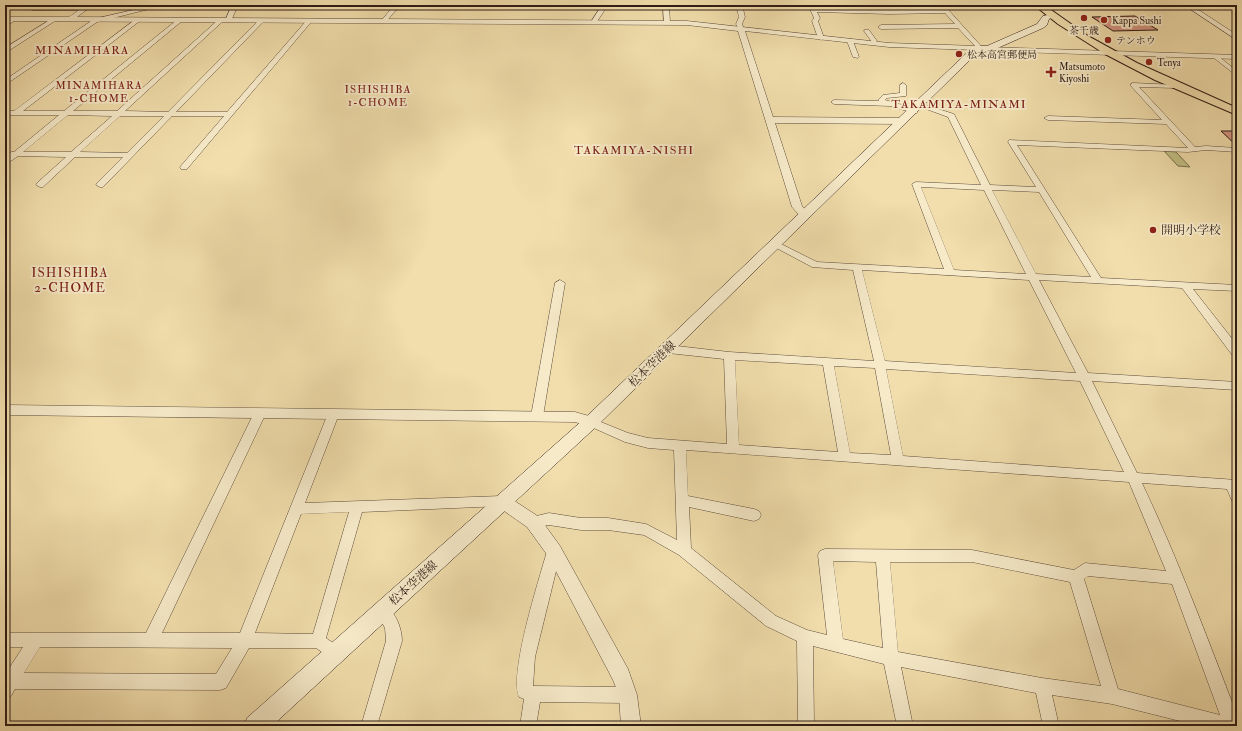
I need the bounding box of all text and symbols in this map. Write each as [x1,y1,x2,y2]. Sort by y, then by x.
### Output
marker: 茶千歳 [1079,13,1089,23]
marker: Kappa Sushi [1099,15,1109,25]
place label: Kappa Sushi [1112,15,1162,28]
place label: 茶千歳 [1069,25,1099,37]
marker: テンホウ [1103,35,1113,45]
place label: テンホウ [1116,35,1156,47]
district label: MINAMIHARA [35,43,129,58]
marker: 松本高宮郵便局 [954,49,964,59]
place label: 松本高宮郵便局 [967,49,1037,61]
marker: Tenya [1144,57,1154,67]
place label: Tenya [1157,57,1182,70]
place label: Matsumoto Kiyoshi [1059,61,1105,86]
marker: Matsumoto Kiyoshi [1046,67,1056,77]
district label: MINAMIHARA 1-CHOME [55,79,143,105]
district label: ISHISHIBA 1-CHOME [345,83,411,109]
district label: TAKAMIYA-MINAMI [891,97,1027,112]
district label: TAKAMIYA-NISHI [574,143,694,158]
place label: 開明小学校 [1161,223,1221,238]
marker: 開明小学校 [1148,225,1158,235]
district label: ISHISHIBA 2-CHOME [31,265,109,296]
street label: 松本空港線 [626,338,679,391]
street label: 松本空港線 [386,558,441,609]

